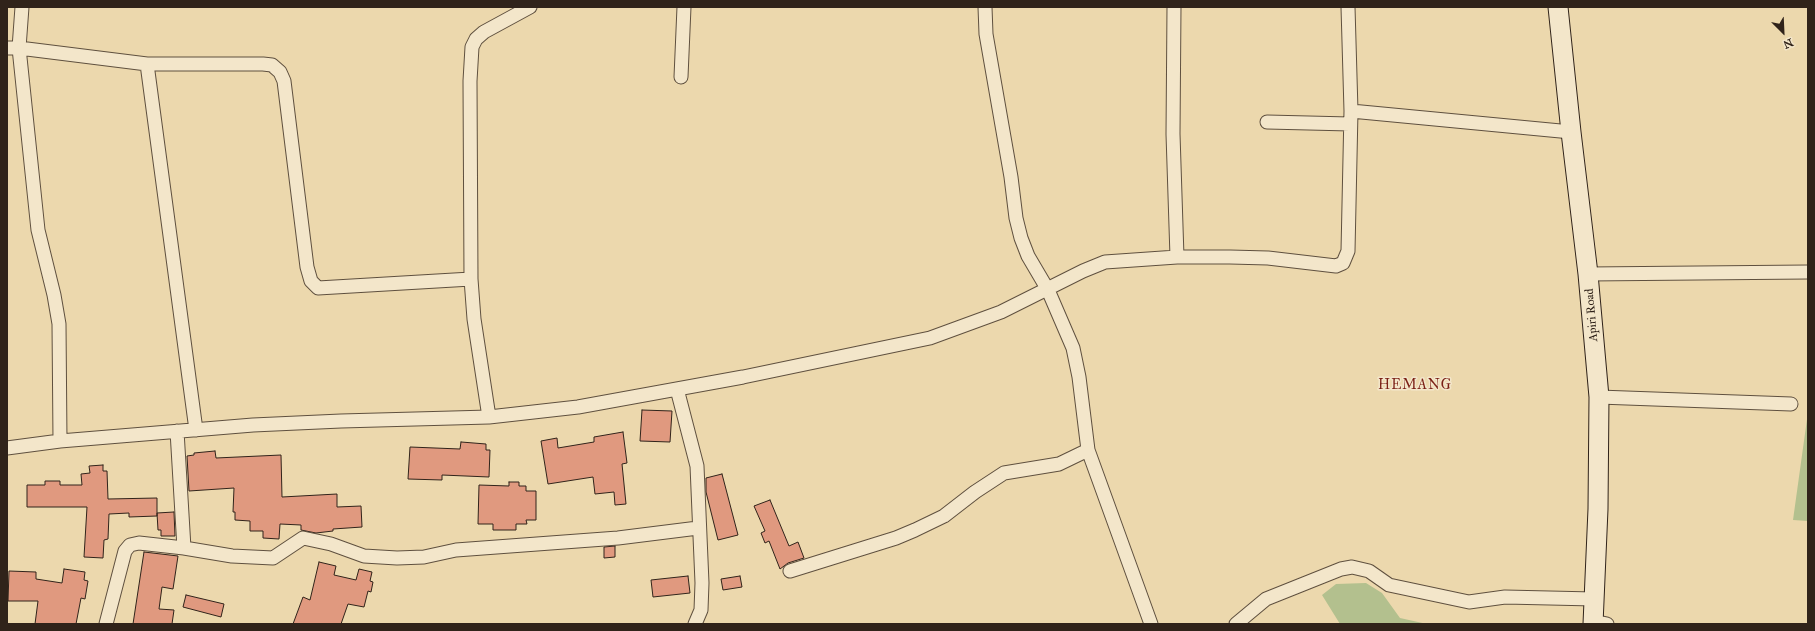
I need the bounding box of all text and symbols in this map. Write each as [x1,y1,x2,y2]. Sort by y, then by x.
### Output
north arrow [1763,12,1803,52]
text: N [1781,36,1795,51]
street label: Apiri Road [1583,288,1601,342]
district label: HEMANG [1378,378,1452,394]

